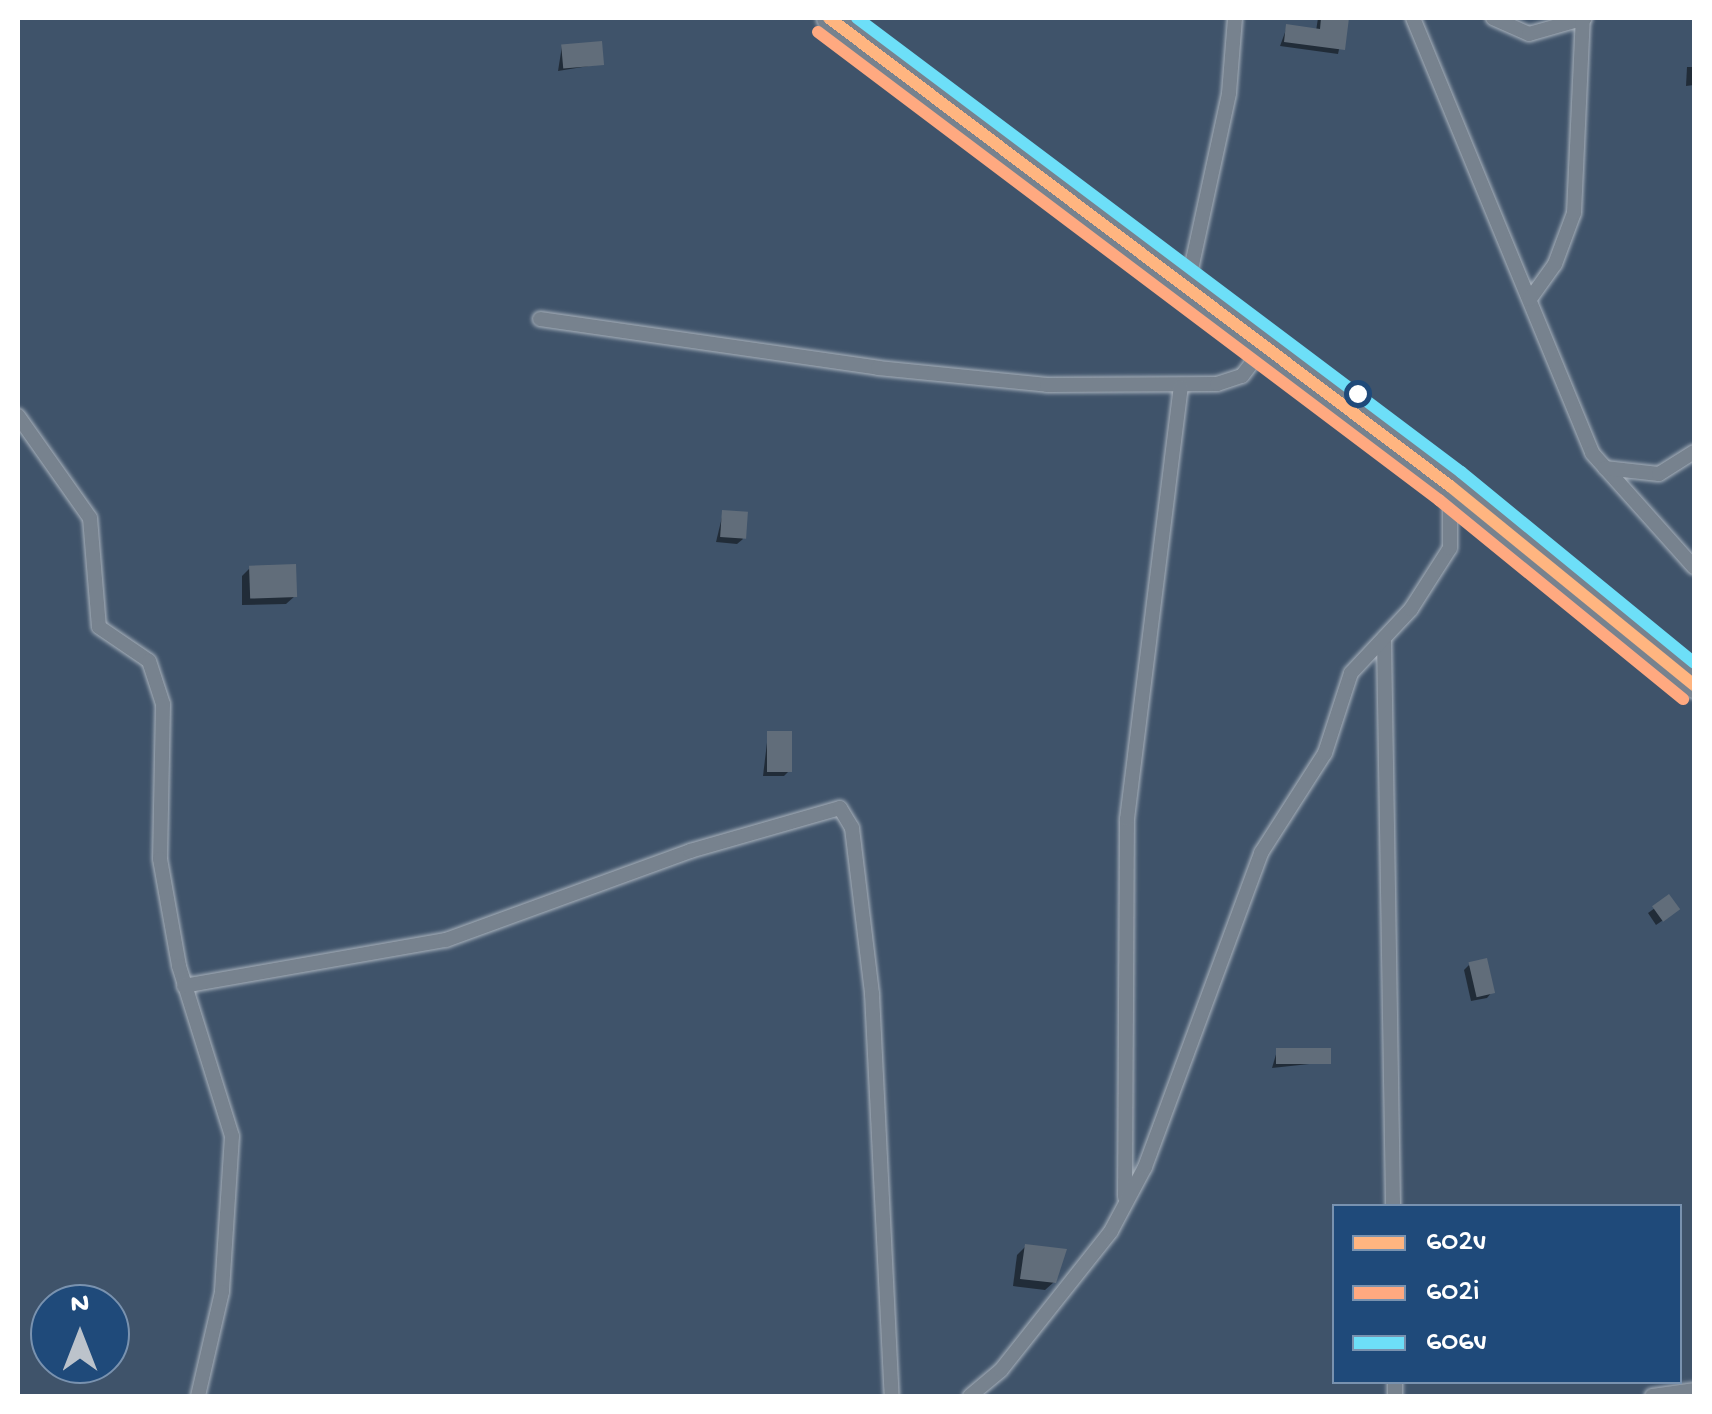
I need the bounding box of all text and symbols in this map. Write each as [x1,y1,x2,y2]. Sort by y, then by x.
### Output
unlabelled marker [1348,384,1368,404]
legend [1332,1204,1682,1384]
text: 602v [1426,1226,1486,1261]
text: 602i [1426,1276,1479,1311]
north arrow [30,1284,130,1384]
text: N [71,1289,89,1322]
text: 606v [1426,1326,1487,1361]

